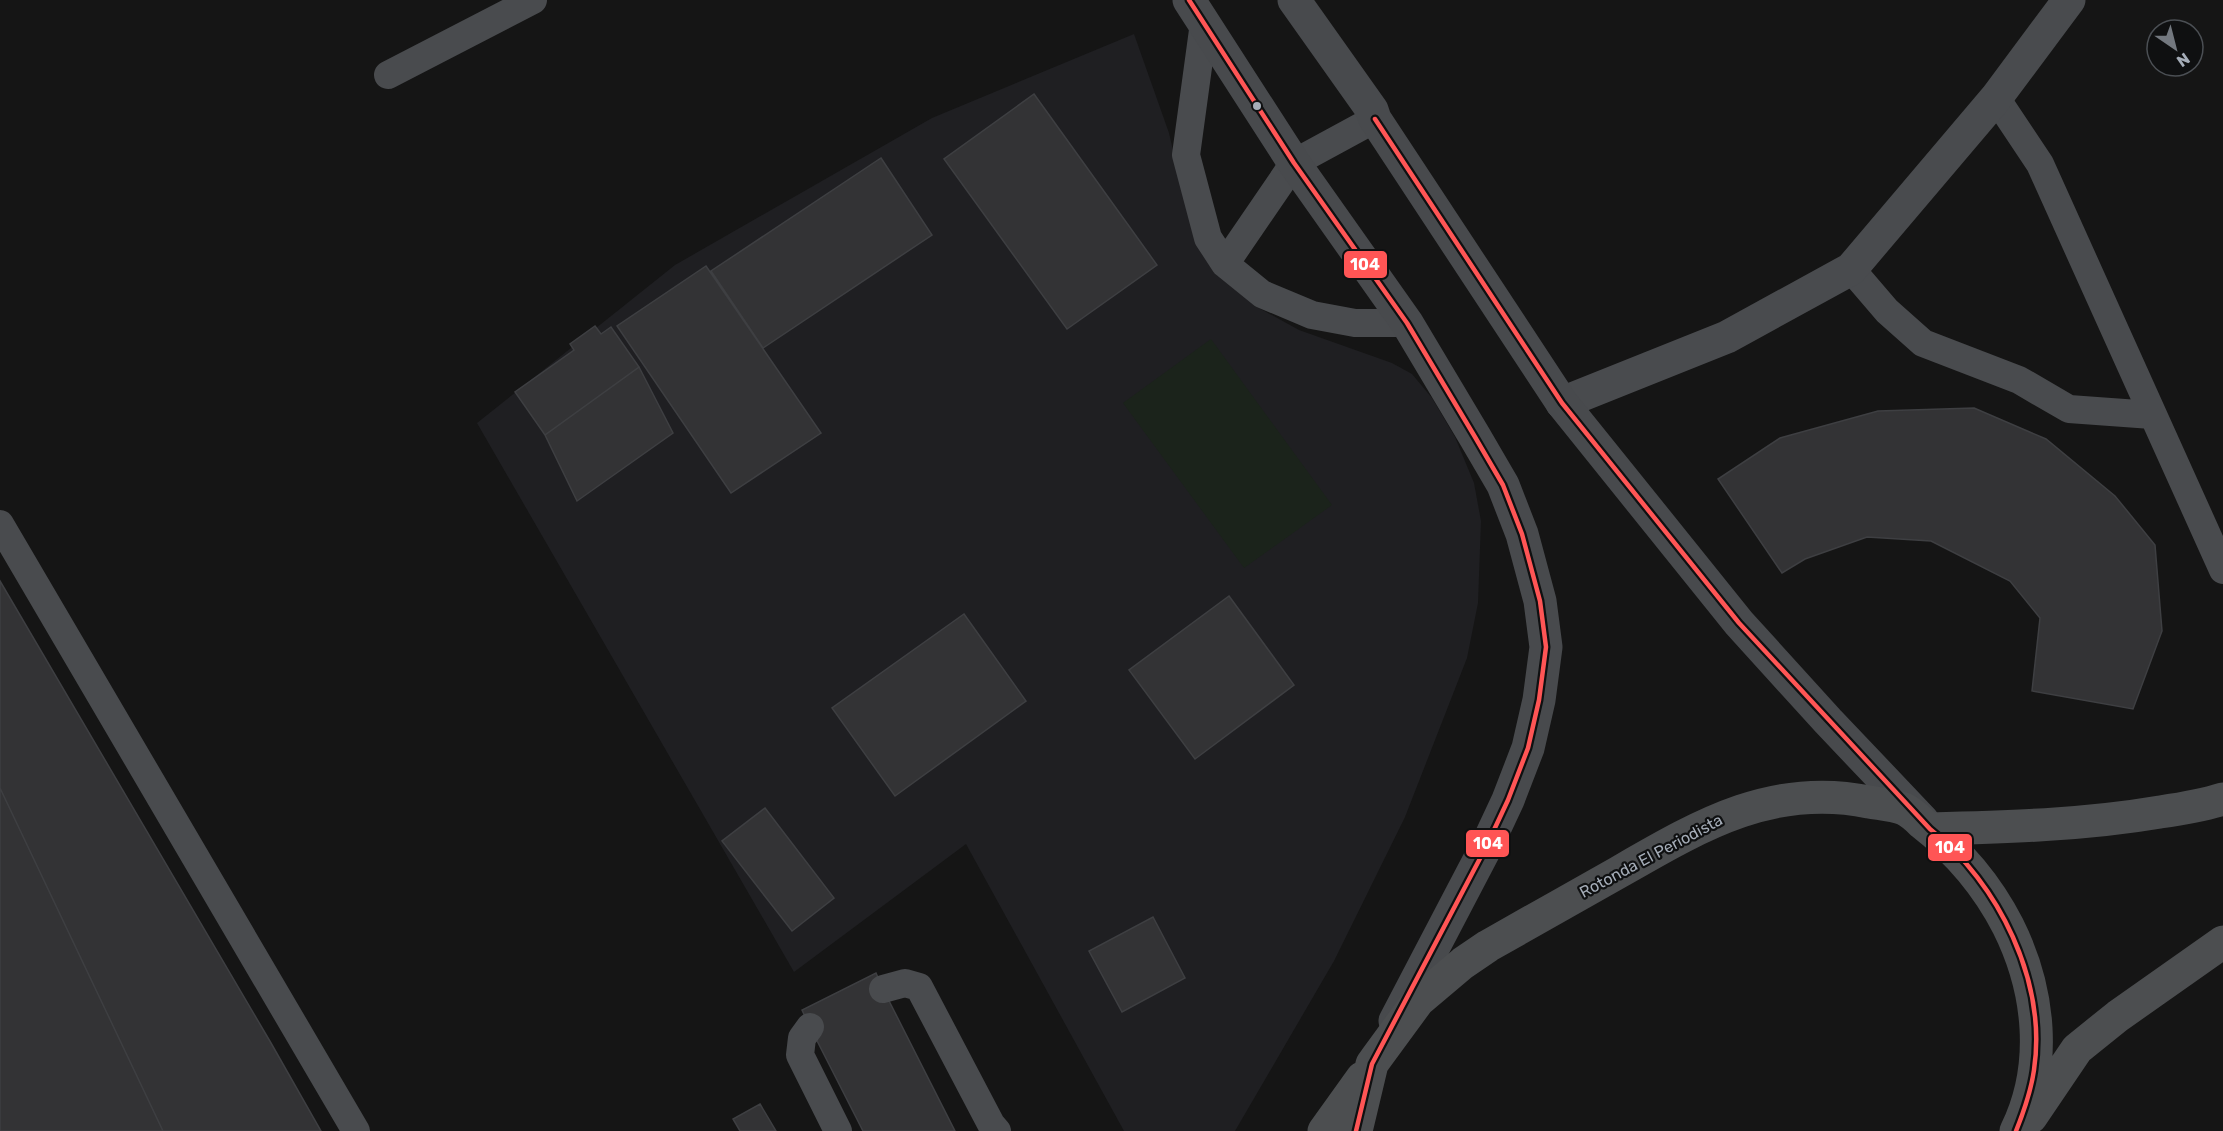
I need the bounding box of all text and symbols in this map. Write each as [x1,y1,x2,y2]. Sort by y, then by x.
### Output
north arrow [2145,18,2205,78]
text: N [2173,49,2193,71]
unlabelled marker [1251,100,1263,112]
line badge: 104 [1343,250,1388,279]
text: 104 [1350,255,1380,274]
street label: Rotonda El Periodista [1576,810,1726,902]
line badge: 104 [1465,829,1510,858]
line badge: 104 [1927,833,1973,862]
text: 104 [1473,834,1503,853]
text: 104 [1935,838,1965,857]

